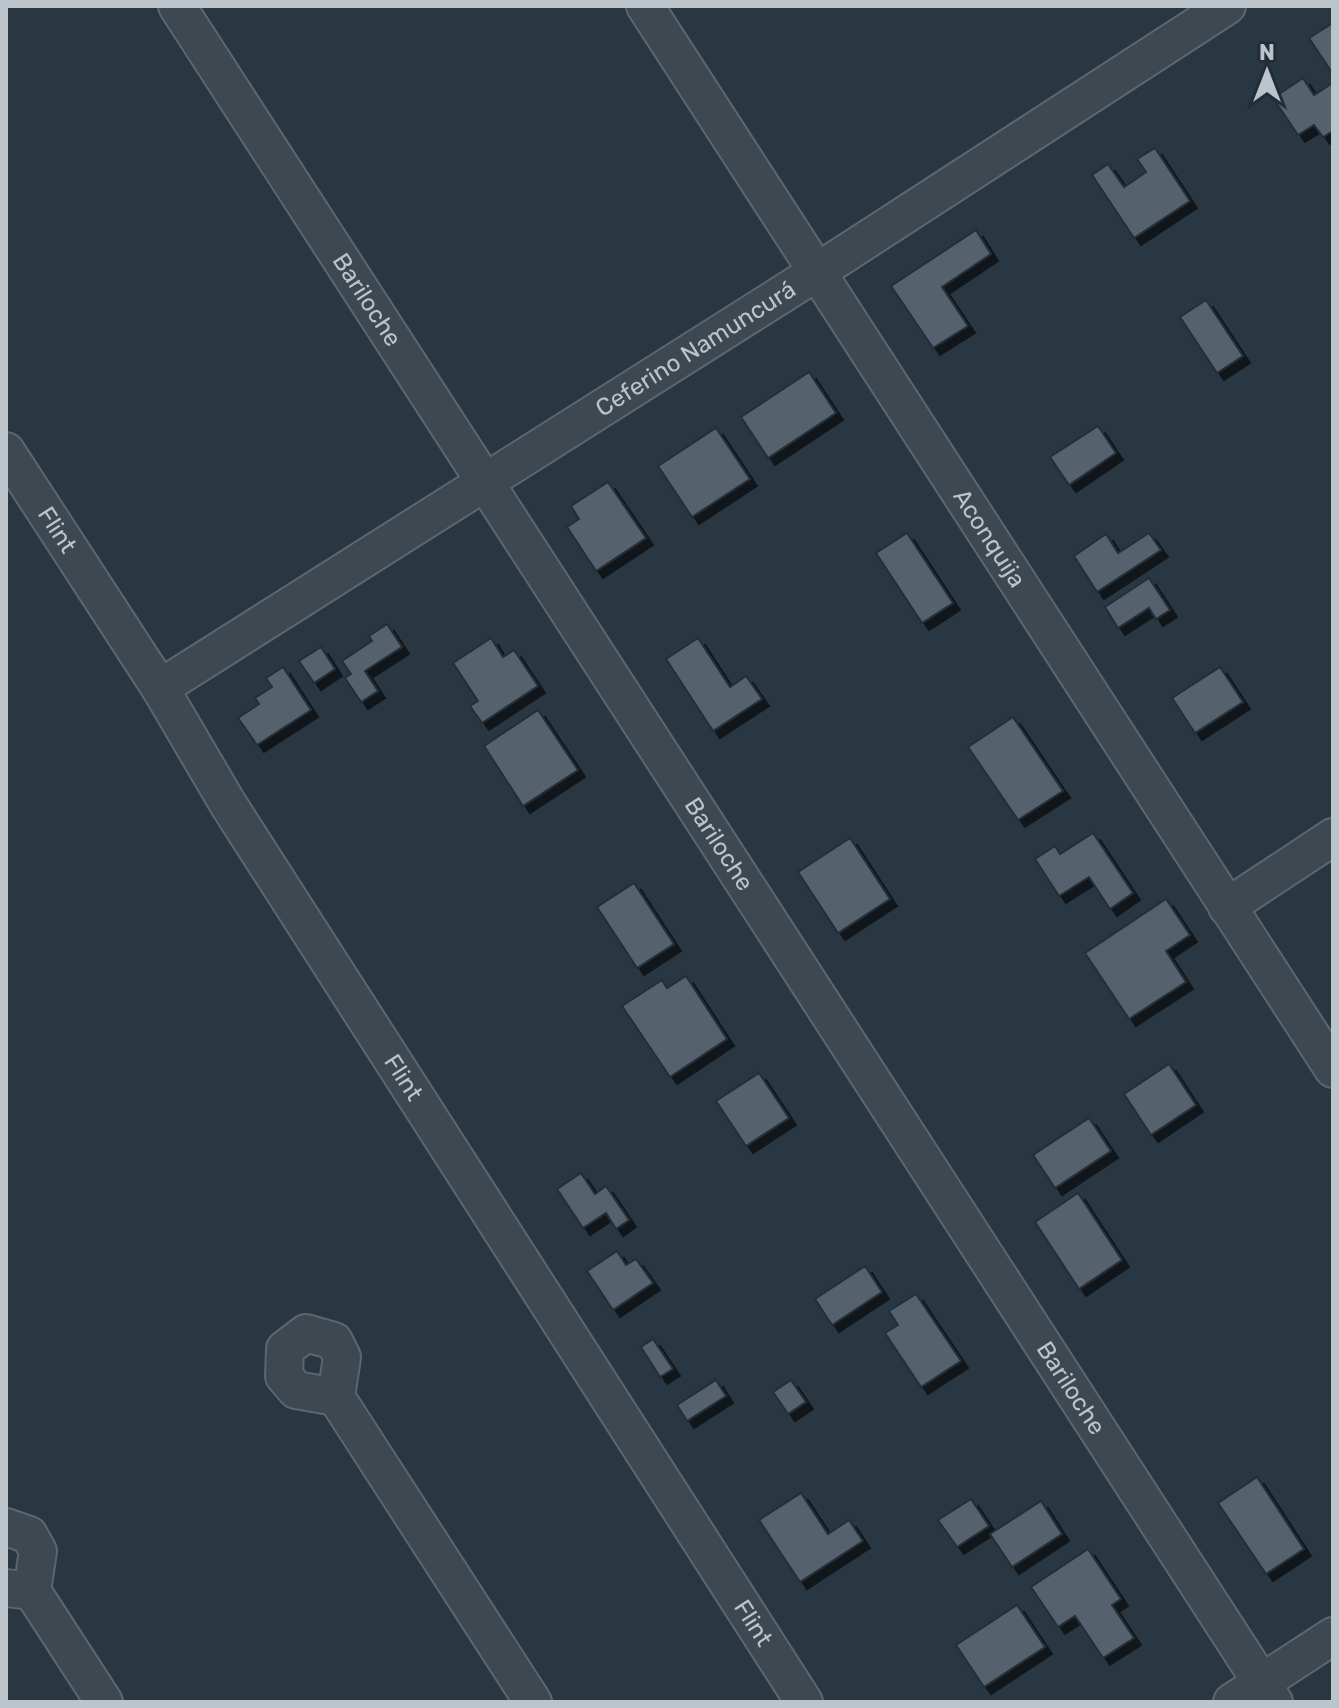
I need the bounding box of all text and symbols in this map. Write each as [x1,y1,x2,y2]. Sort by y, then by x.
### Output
north arrow [1227,32,1307,112]
text: N [1259,39,1275,66]
street label: Bariloche [327,248,407,352]
street label: Ceferino Namuncurá [591,275,801,422]
street label: Aconquija [947,484,1032,593]
street label: Flint [32,501,82,558]
street label: Bariloche [679,792,759,896]
street label: Flint [378,1049,429,1106]
street label: Bariloche [1031,1336,1111,1440]
street label: Flint [728,1595,778,1651]

